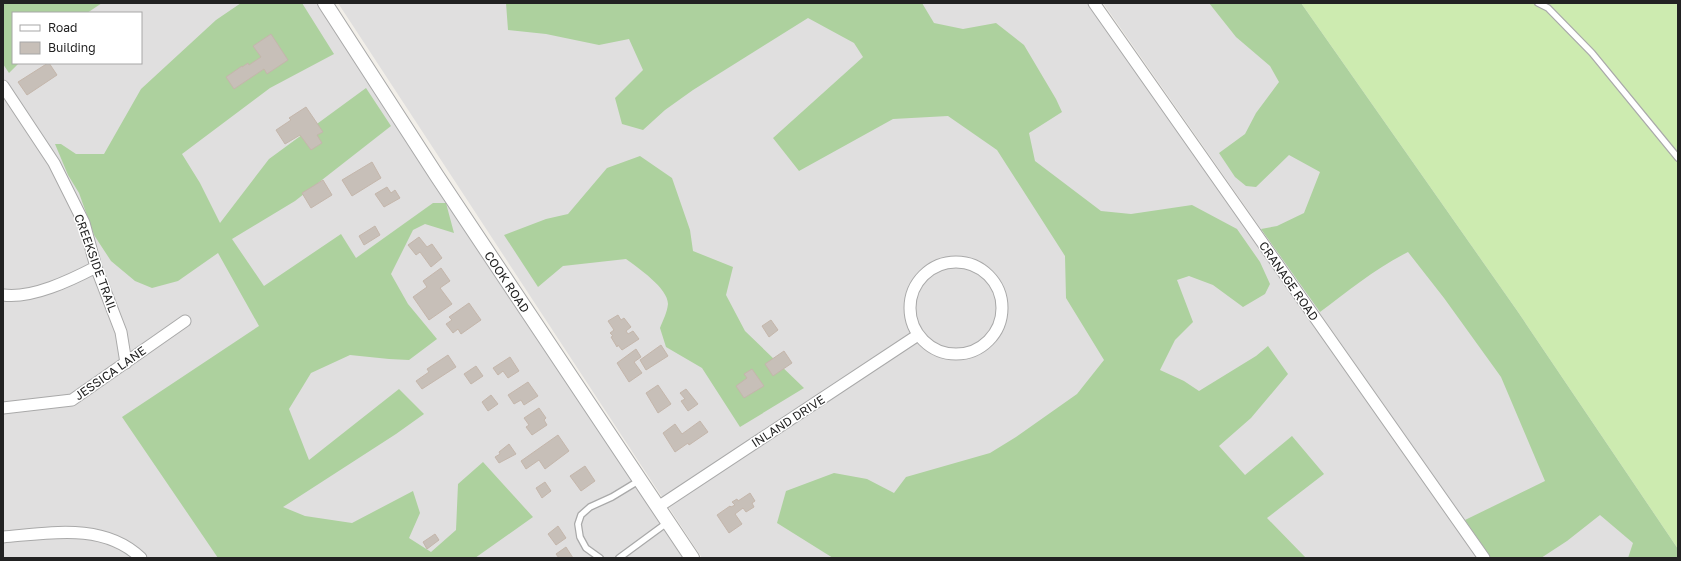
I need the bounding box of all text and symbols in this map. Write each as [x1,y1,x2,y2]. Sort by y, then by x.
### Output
legend [12,12,142,64]
text: Road [48,20,77,35]
text: Building [48,40,96,55]
street label: CREEKSIDE TRAIL [71,212,121,314]
street label: CRANAGE ROAD [1256,238,1322,324]
street label: COOK ROAD [482,248,533,315]
street label: JESSICA LANE [71,343,149,403]
street label: INLAND DRIVE [749,392,827,450]

